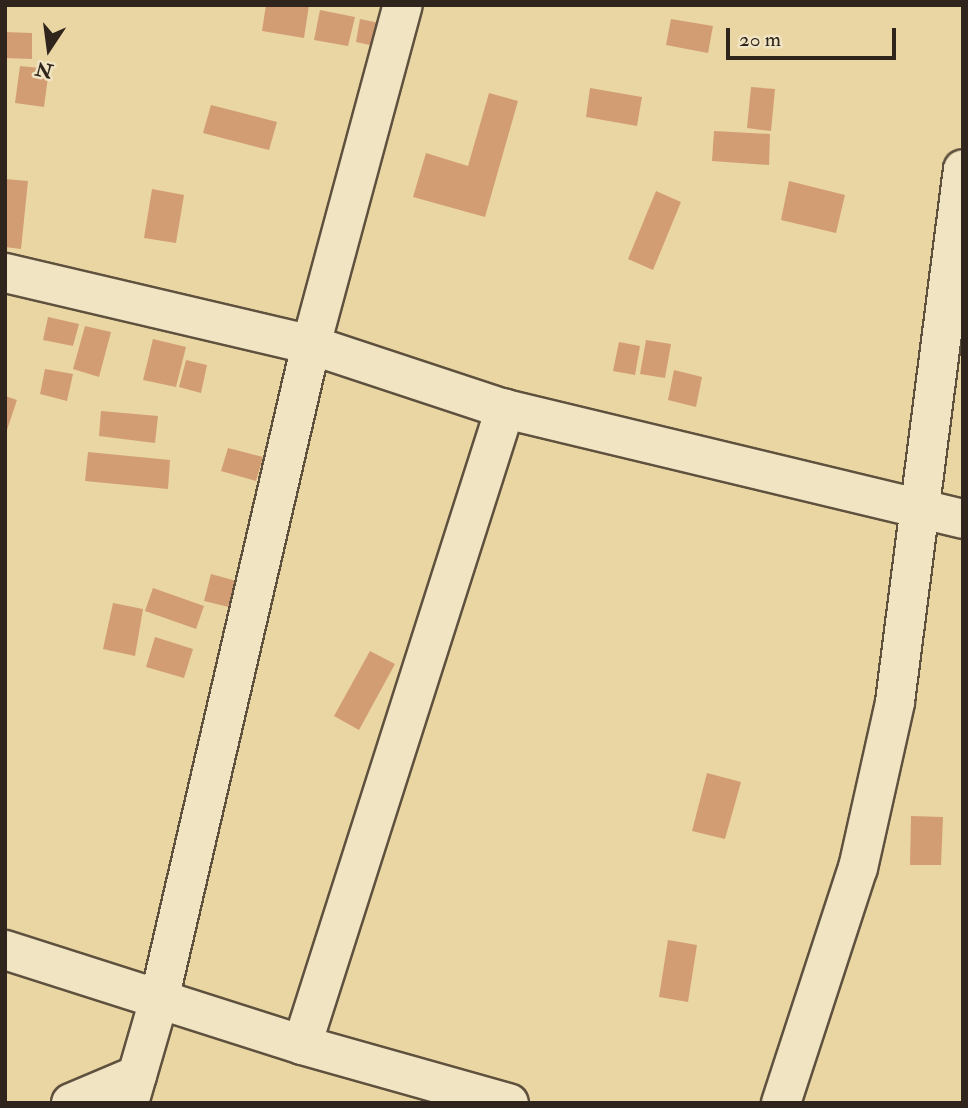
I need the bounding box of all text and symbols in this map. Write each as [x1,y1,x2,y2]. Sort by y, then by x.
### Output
north arrow [14,14,84,84]
scale bar [730,14,900,58]
text: 20 m [739,26,781,53]
text: N [33,56,55,83]

